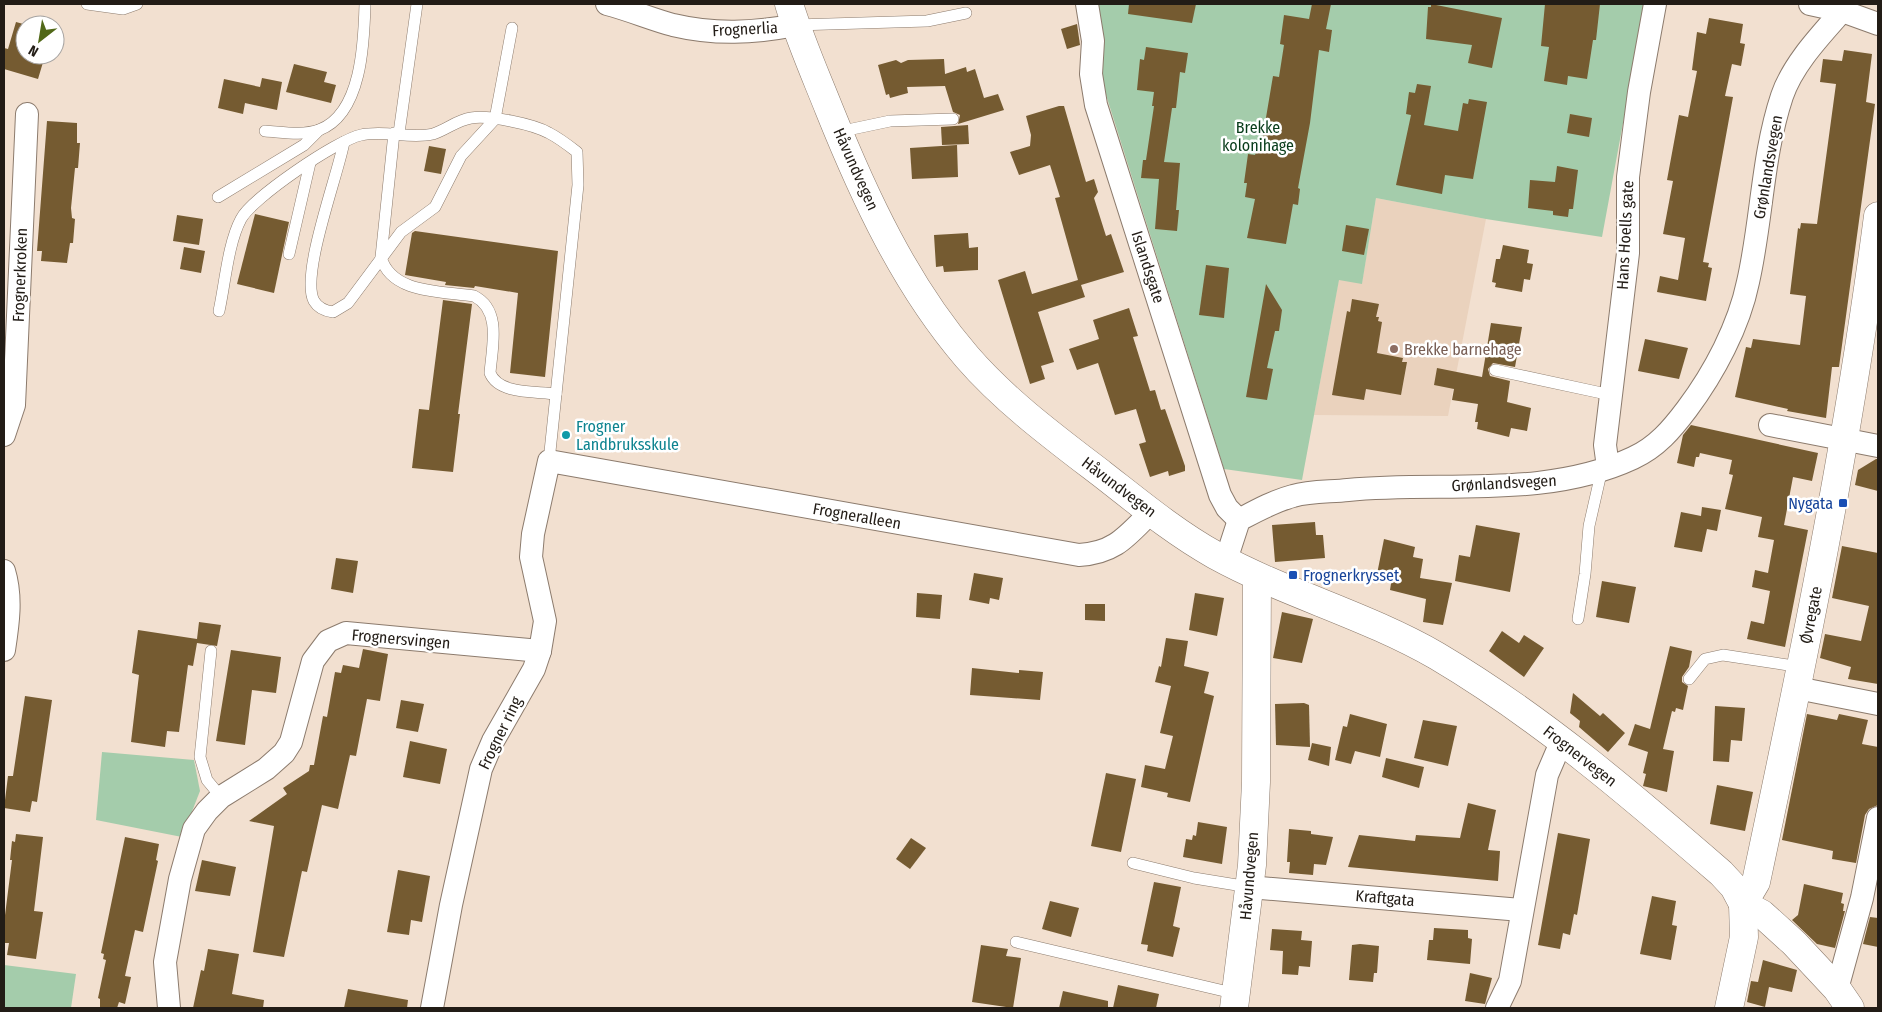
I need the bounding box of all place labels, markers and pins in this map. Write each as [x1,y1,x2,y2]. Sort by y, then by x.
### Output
place label: Brekke barnehage [1404,340,1522,359]
marker: Brekke barnehage [1388,343,1400,355]
place label: Frogner Landbruksskule [576,417,679,454]
marker: Frogner Landbruksskule [560,429,572,441]
place label: Nygata [1788,494,1833,513]
marker: Nygata [1837,497,1849,509]
place label: Frognerkrysset [1303,566,1400,585]
marker: Frognerkrysset [1287,569,1299,581]

